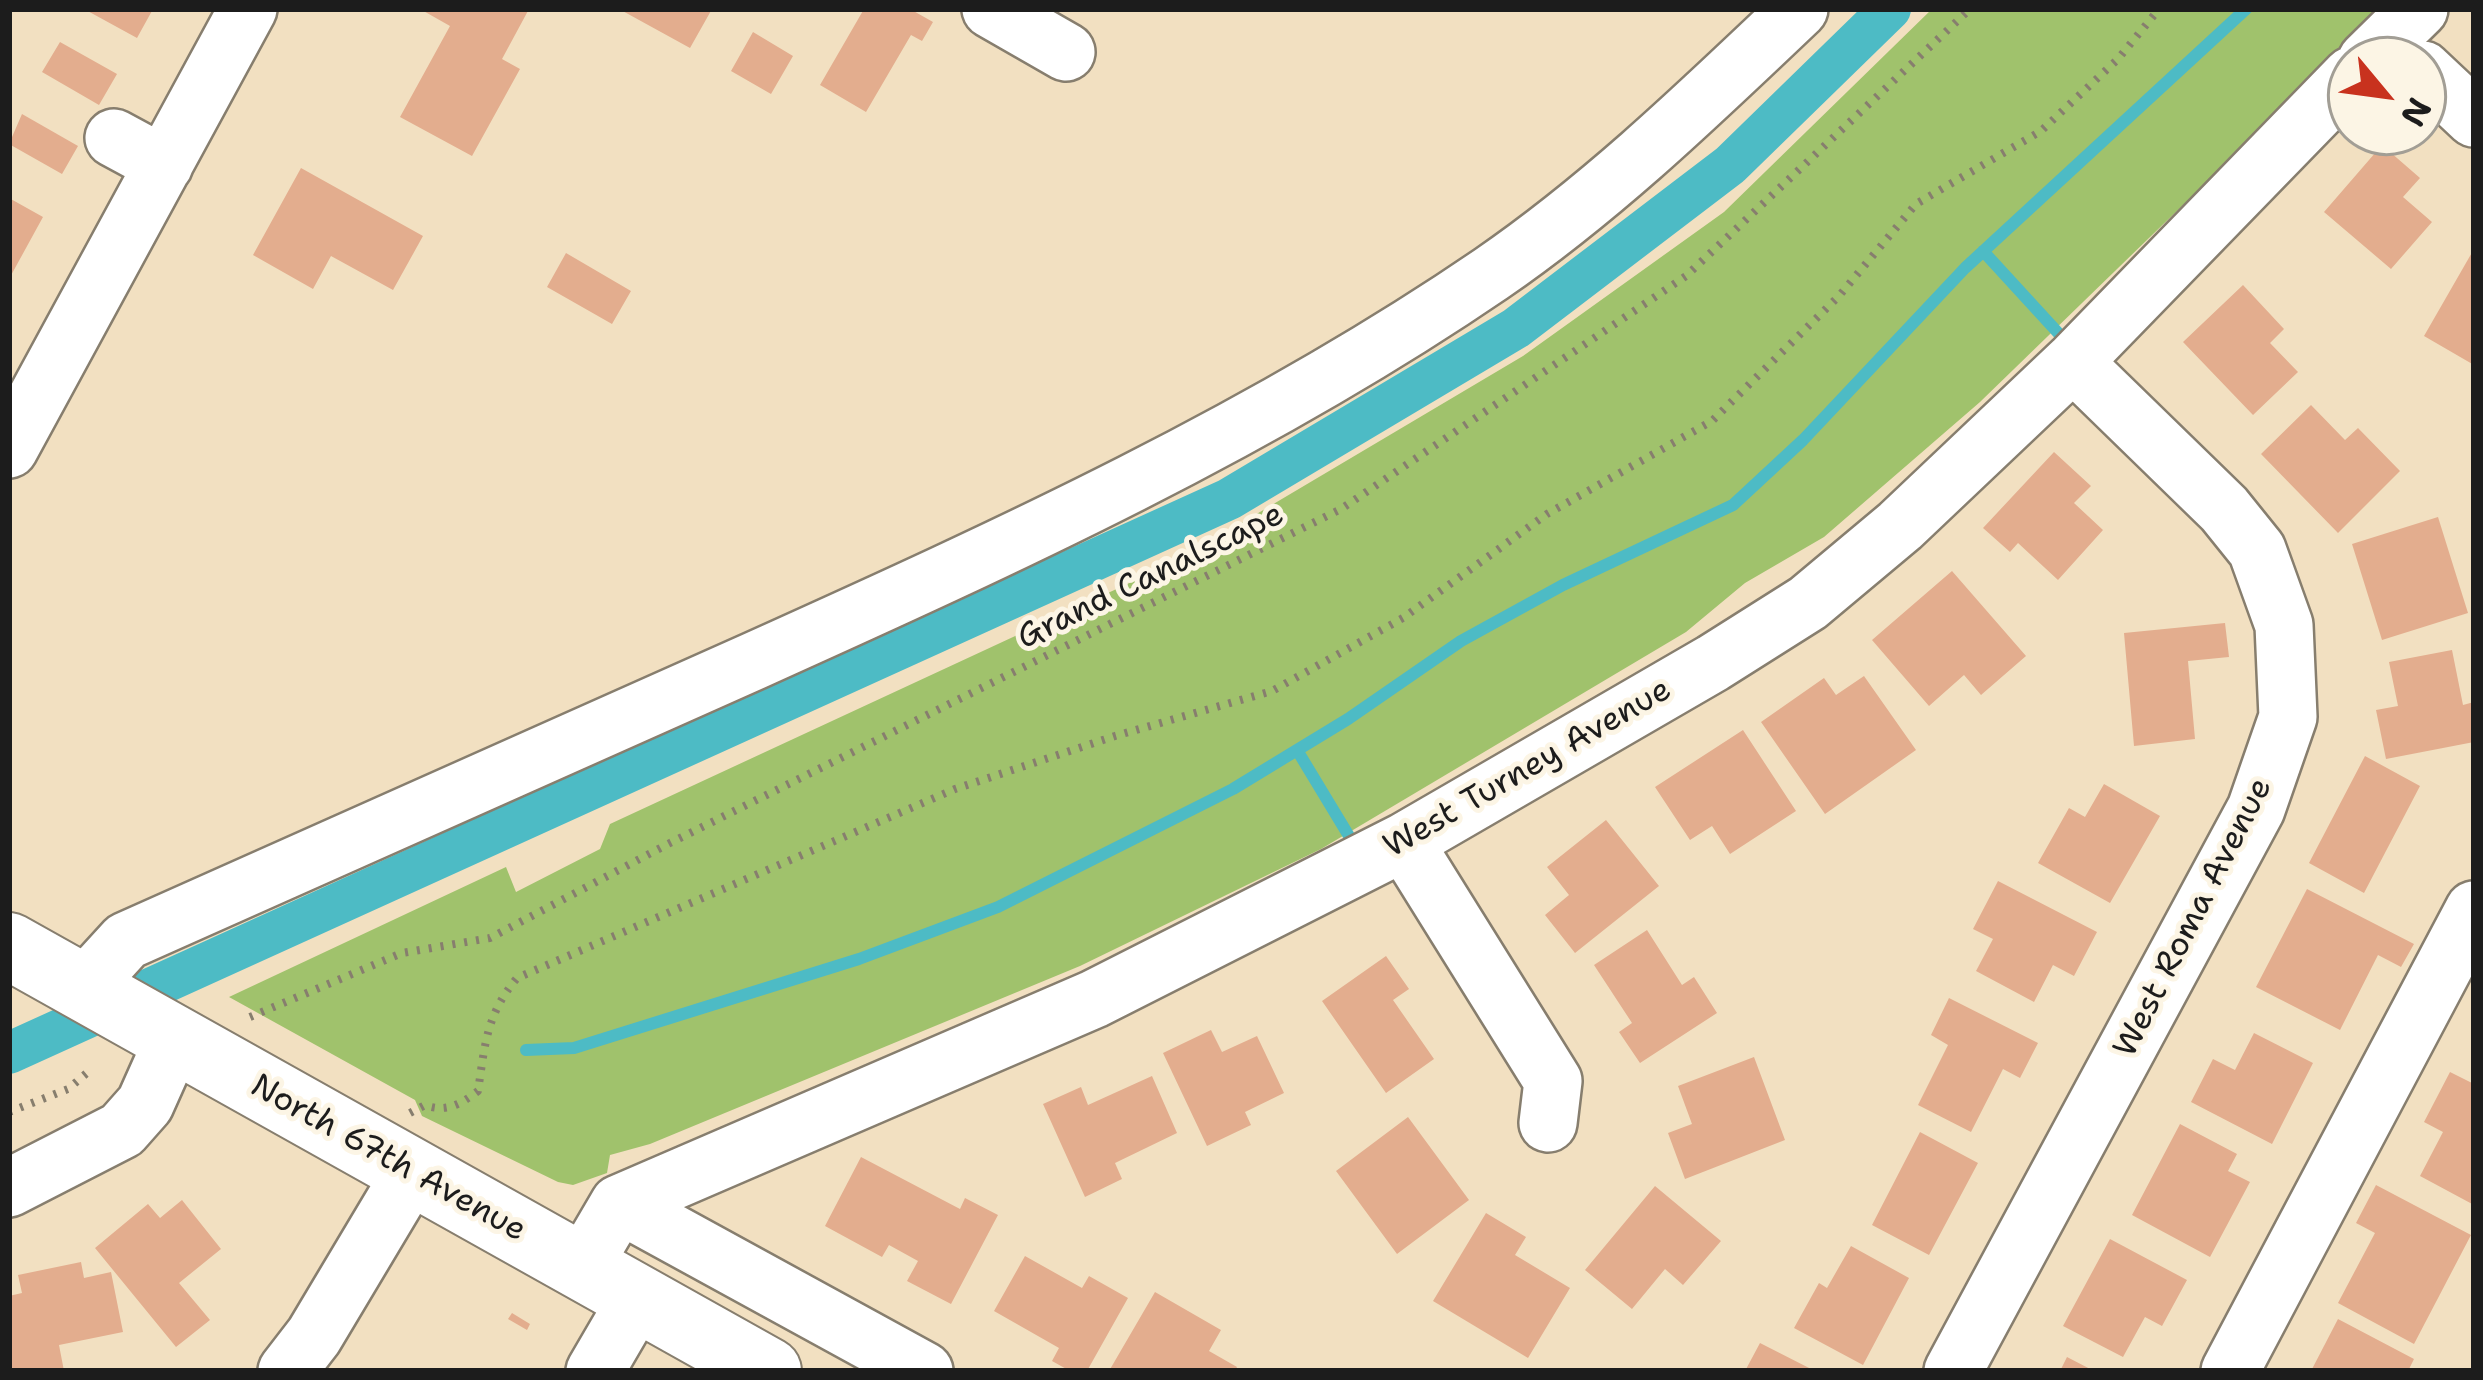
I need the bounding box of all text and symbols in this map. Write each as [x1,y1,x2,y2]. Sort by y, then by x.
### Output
north arrow [2327,36,2447,156]
text: N [2390,90,2442,135]
street label: Grand Canalscape [1011,495,1291,659]
street label: West Turney Avenue [1377,671,1679,867]
street label: West Roma Avenue [2106,772,2282,1064]
street label: North 67th Avenue [243,1067,533,1251]

